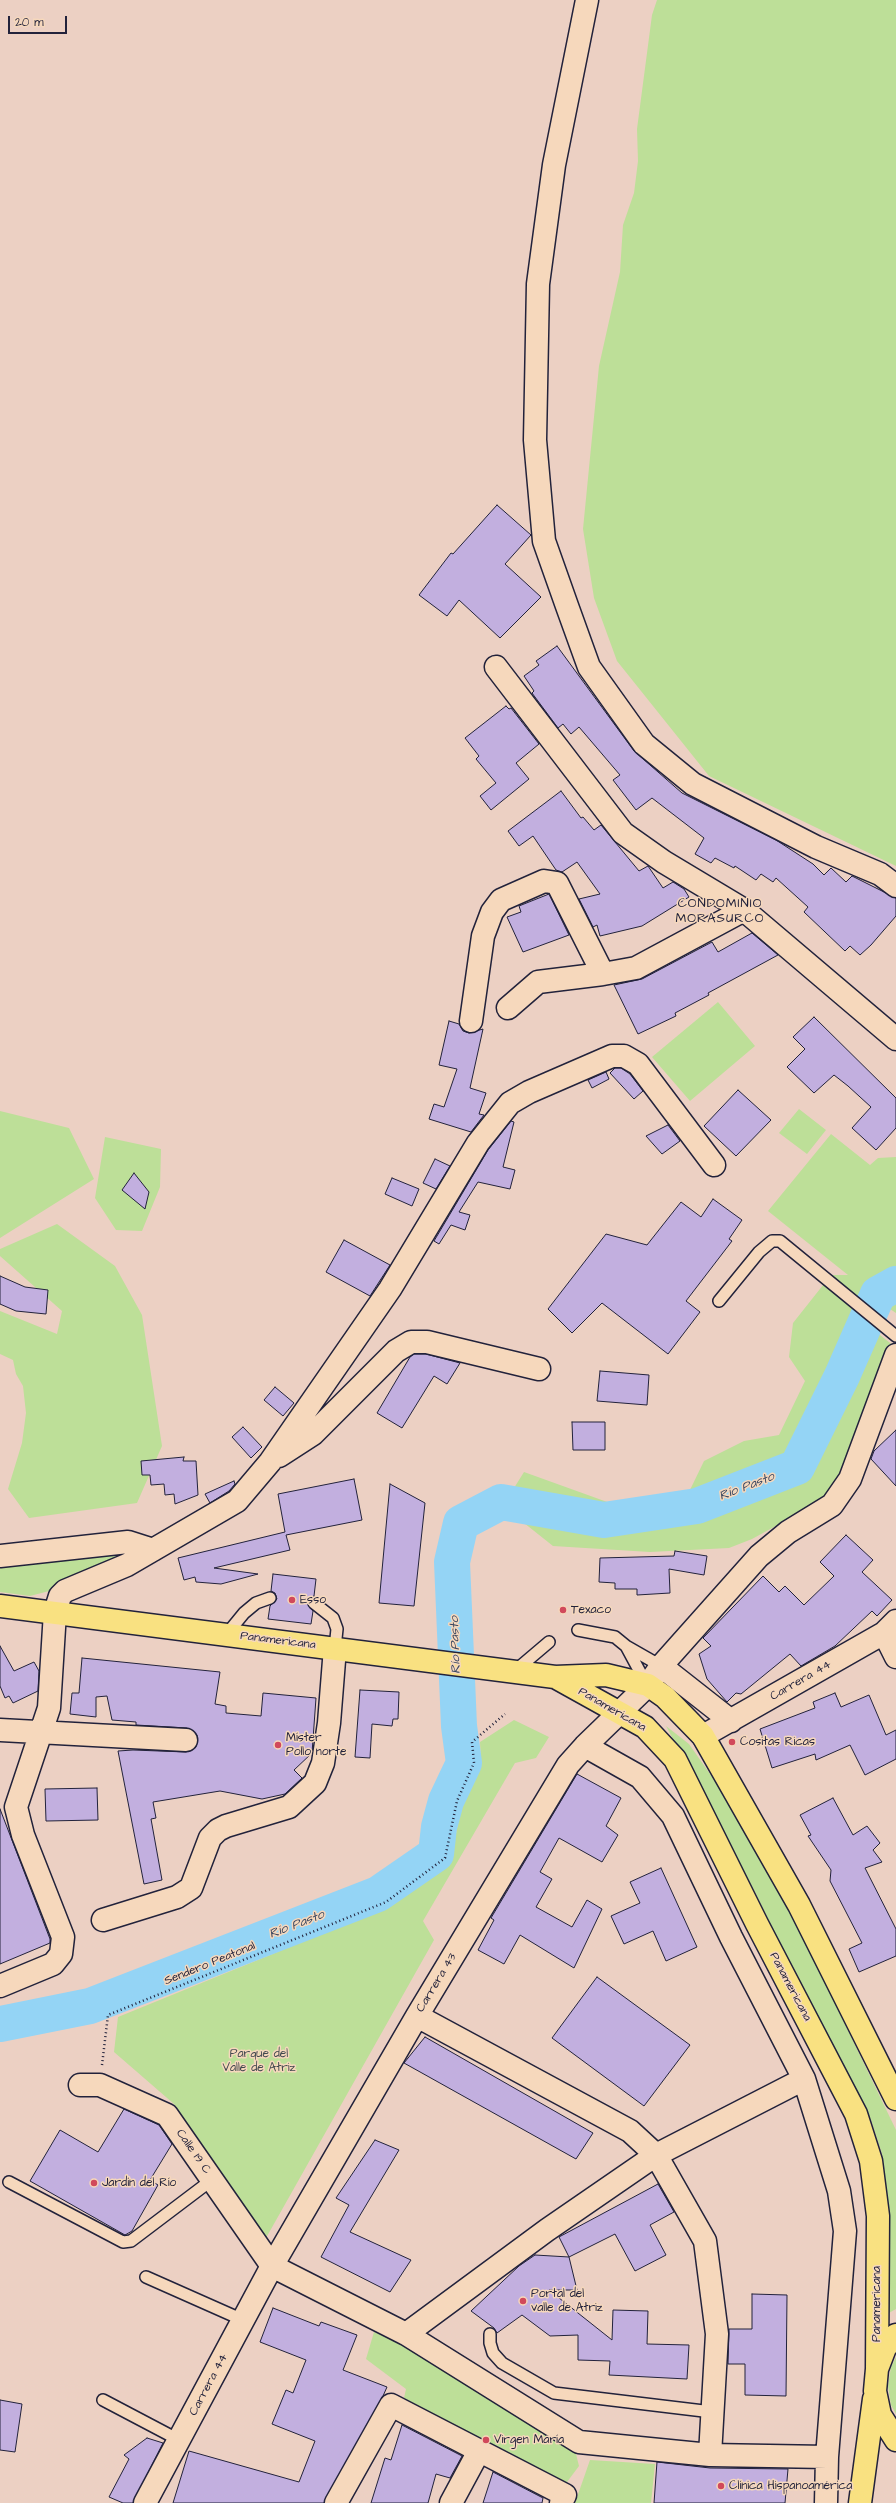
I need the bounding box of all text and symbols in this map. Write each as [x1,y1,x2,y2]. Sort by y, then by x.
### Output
scale bar [10,8,69,34]
text: 20 m [15,14,44,31]
district label: CONDOMINIO MORASURCO [676,896,764,927]
water label: Río Pasto [717,1469,777,1505]
place label: Esso [300,1593,326,1607]
marker: Esso [287,1595,297,1605]
place label: Texaco [571,1603,611,1617]
marker: Texaco [558,1605,568,1615]
water label: Río Pasto [447,1616,465,1674]
street label: Panamericana [239,1629,317,1653]
street label: Carrera 44 [768,1658,834,1704]
street label: Panamericana [576,1685,648,1735]
place label: Míster Pollo norte [286,1731,346,1759]
place label: Cositas Ricas [740,1735,815,1749]
marker: Cositas Ricas [727,1737,737,1747]
marker: Míster Pollo norte [273,1740,283,1750]
water label: Río Pasto [267,1907,327,1943]
street label: Sendero Peatonal [162,1939,258,1989]
street label: Panamericana [766,1950,814,2024]
street label: Carrera 43 [414,1951,460,2015]
park label: Parque del Valle de Atriz [222,2047,296,2075]
street label: Calle 19 C [172,2127,214,2177]
place label: Jardín del Río [102,2176,176,2190]
marker: Jardín del Río [89,2178,99,2188]
street label: Panamericana [870,2266,884,2342]
place label: Portal del valle de Atriz [531,2287,603,2315]
marker: Portal del valle de Atriz [518,2296,528,2306]
street label: Carrera 44 [187,2352,231,2418]
place label: Virgen María [494,2433,564,2447]
marker: Virgen María [481,2435,491,2445]
place label: Clínica Hispanoamérica [729,2479,852,2493]
marker: Clínica Hispanoamérica [716,2481,726,2491]

